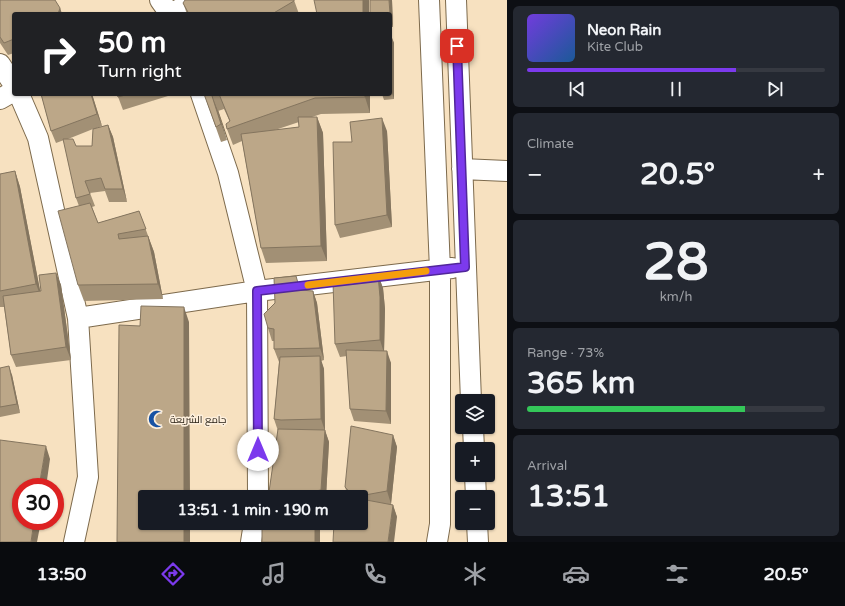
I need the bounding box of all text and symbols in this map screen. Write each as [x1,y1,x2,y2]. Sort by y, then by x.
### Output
text: Neon Rain [587,21,661,39]
text: 50 m [98,26,166,60]
icon: right [32,28,84,80]
pin [440,29,474,63]
icon: arrive [446,35,468,57]
text: Kite Club [587,39,643,55]
text: Turn right [98,60,182,82]
icon: previous [566,78,588,100]
icon: pause [665,78,687,100]
icon: next [764,78,786,100]
text: Climate [527,136,574,152]
text: 20.5° [640,156,715,193]
text: − [527,162,543,188]
text: + [813,162,825,188]
text: 28 [643,231,709,294]
text: km/h [660,289,692,305]
text: Range · 73% [527,345,604,361]
text: 365 km [527,365,635,402]
map controls [455,394,495,530]
button: layers [455,394,495,434]
mosque icon: جامع الشريعة [147,409,167,429]
place label: جامع الشريعة [170,414,226,426]
position arrow [237,429,279,471]
button: + [455,442,495,482]
text: Arrival [527,458,567,474]
speed limit sign: 30 [12,478,64,530]
text: 13:51 [527,478,610,515]
button: − [455,490,495,530]
text: 13:51 · 1 min · 190 m [178,501,328,519]
icon: directions [159,560,187,588]
icon: music [260,560,288,588]
icon: phone [361,560,389,588]
icon: climate [461,560,489,588]
icon: car [562,560,590,588]
icon: filters [663,560,691,588]
text: 13:50 [36,563,86,585]
text: 20.5° [764,563,809,585]

